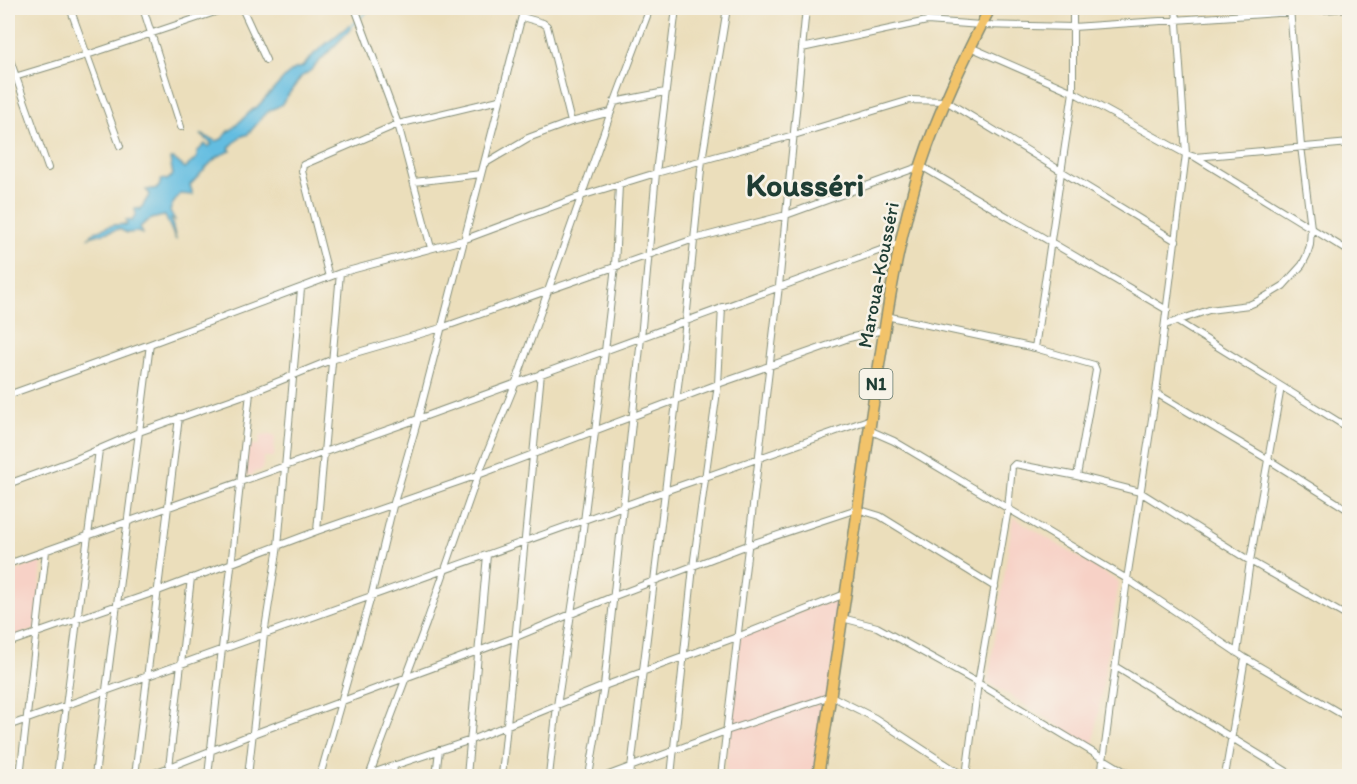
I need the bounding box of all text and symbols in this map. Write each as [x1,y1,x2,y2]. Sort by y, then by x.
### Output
district label: Kousséri [746,166,864,204]
street label: Maroua-Kousséri [852,200,904,350]
road number: N1 [860,369,892,399]

